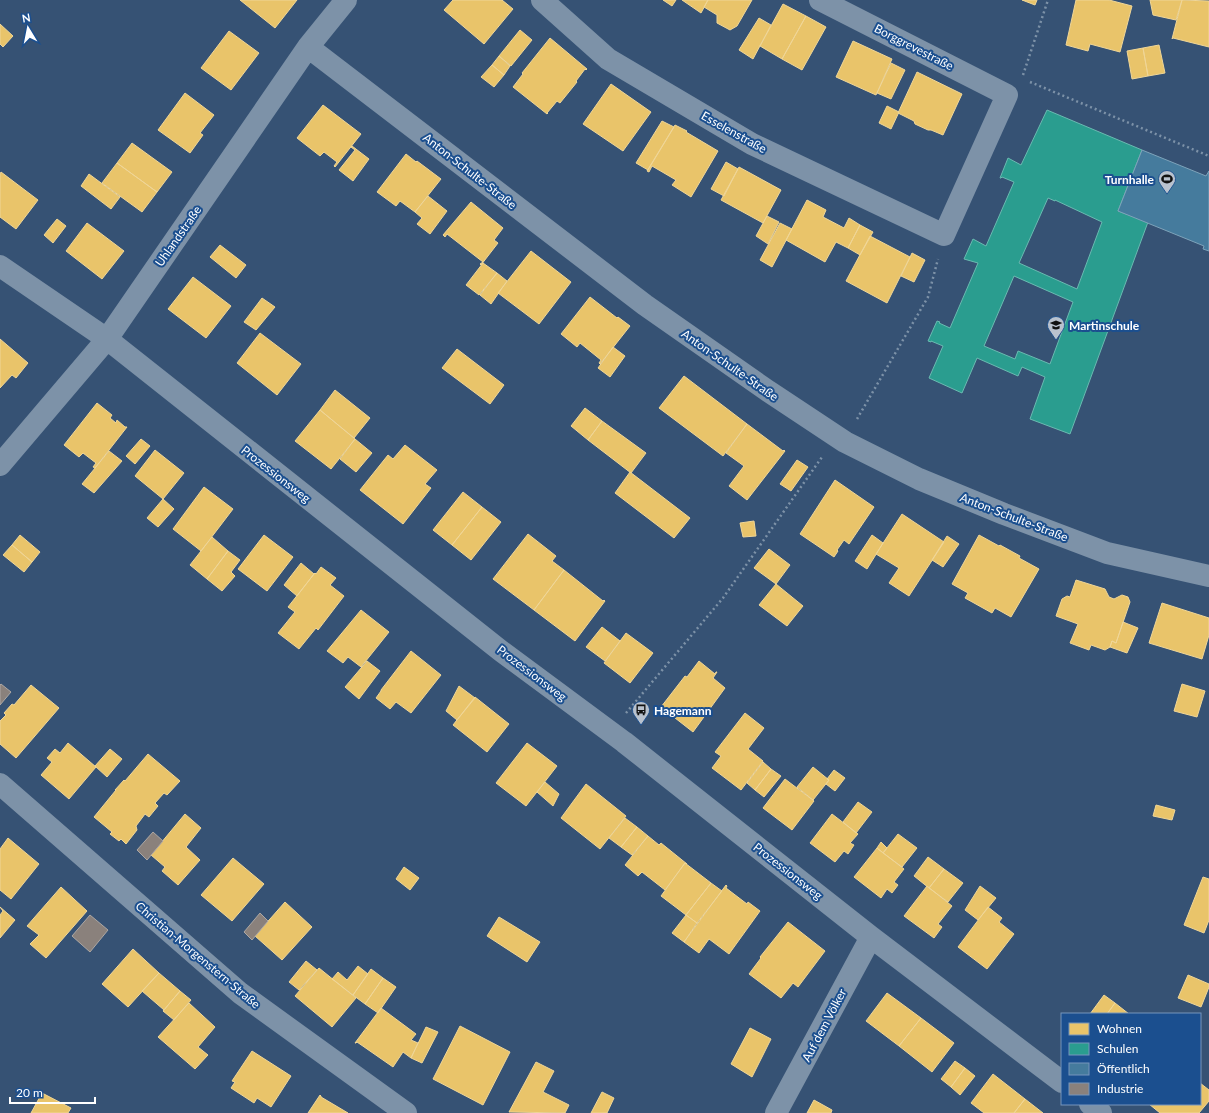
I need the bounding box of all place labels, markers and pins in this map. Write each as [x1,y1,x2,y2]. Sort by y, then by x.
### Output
sports icon: Turnhalle [1157,169,1177,194]
place label: Turnhalle [1105,172,1155,187]
school or university icon: Martinschule [1046,315,1066,340]
place label: Martinschule [1069,318,1140,333]
bus stop icon: Hagemann [631,700,651,725]
place label: Hagemann [654,703,712,718]

